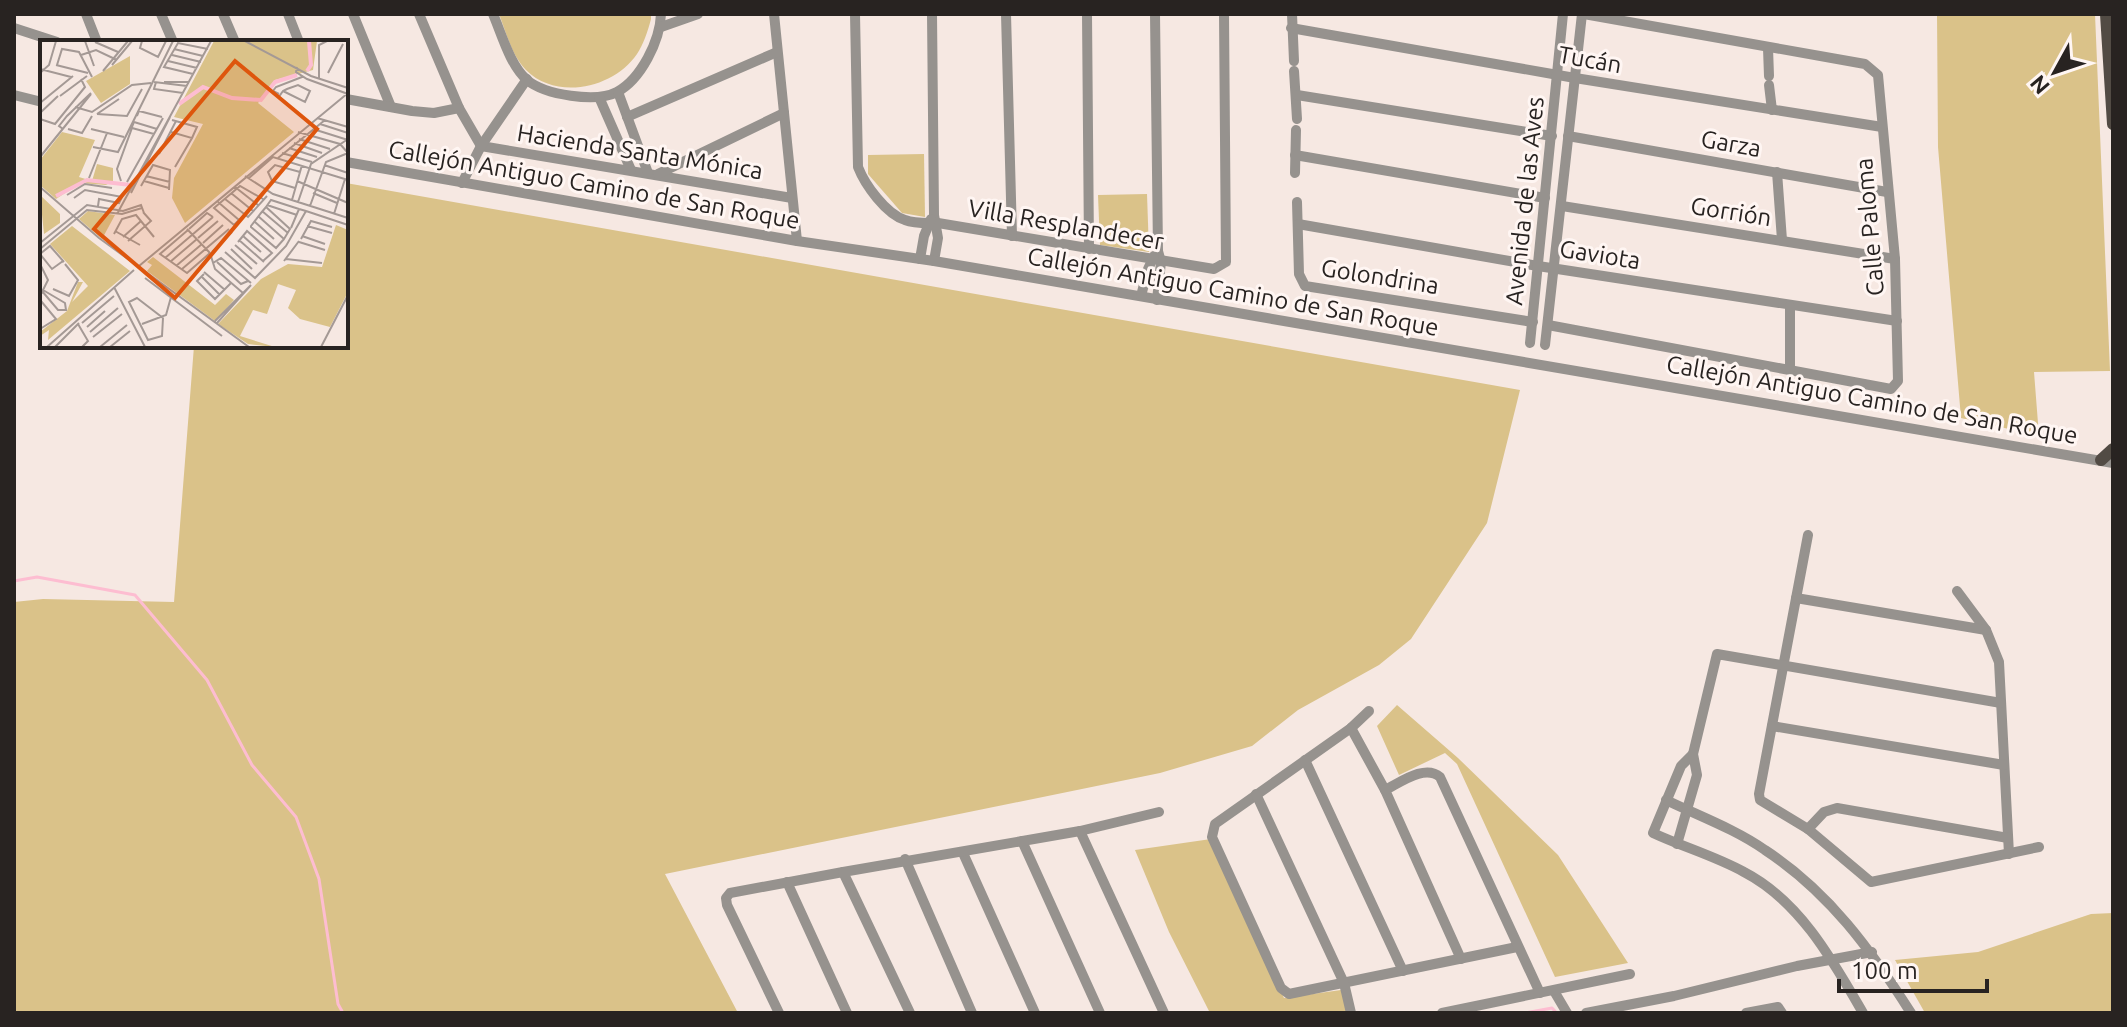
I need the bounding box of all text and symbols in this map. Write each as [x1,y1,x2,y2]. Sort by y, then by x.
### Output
north arrow [2015,32,2095,112]
inset map [40,40,348,348]
street label: Tucán [1556,41,1624,78]
text: N [2024,71,2054,100]
street label: Avenida de las Aves [1500,95,1549,307]
street label: Hacienda Santa Mónica [515,119,765,184]
street label: Garza [1699,125,1763,162]
street label: Callejón Antiguo Camino de San Roque [386,135,802,234]
street label: Calle Paloma [1850,157,1889,297]
street label: Gorrión [1689,192,1774,231]
street label: Villa Resplandecer [966,194,1166,255]
street label: Gaviota [1558,235,1642,274]
street label: Callejón Antiguo Camino de San Roque [1025,242,1441,341]
street label: Golondrina [1319,254,1441,299]
street label: Callejón Antiguo Camino de San Roque [1664,350,2080,449]
scale bar [1839,943,1987,993]
text: 100 m [1851,957,1918,984]

